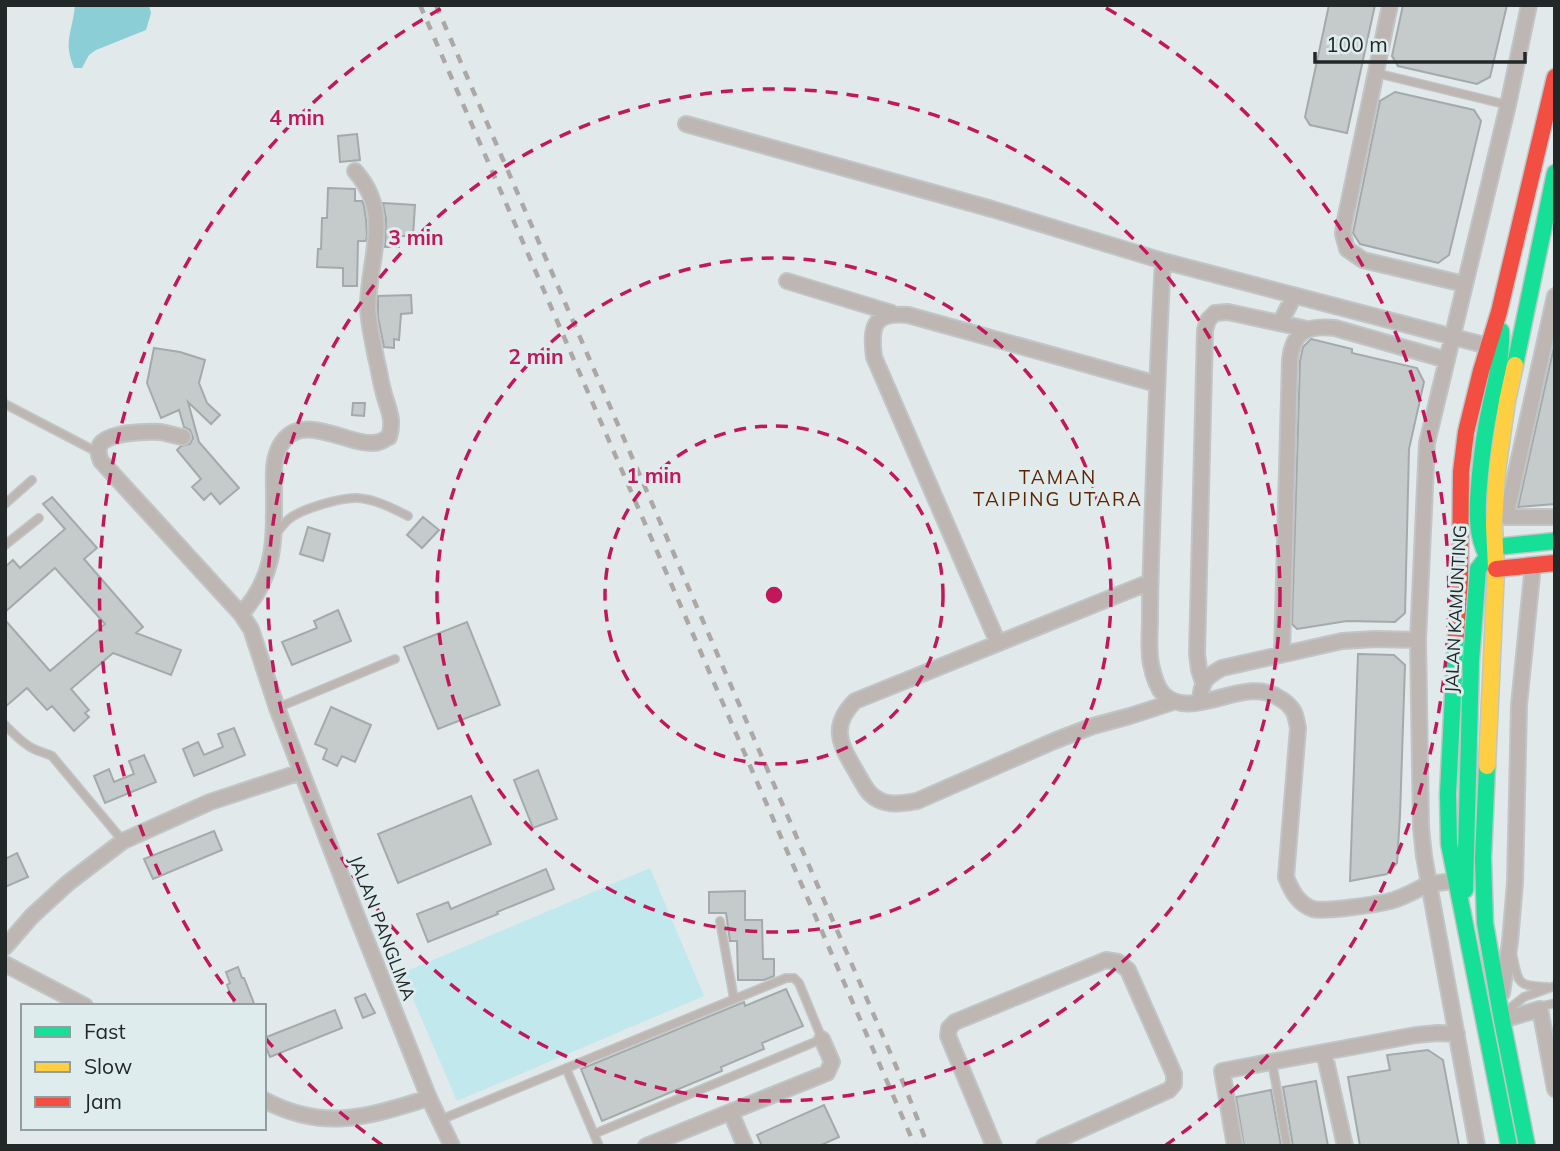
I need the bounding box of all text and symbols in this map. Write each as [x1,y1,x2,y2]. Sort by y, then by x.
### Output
scale bar [1315,21,1525,65]
text: 100 m [1326,31,1388,57]
text: 4 min [269,104,325,130]
text: 3 min [388,224,444,250]
text: 2 min [508,343,564,369]
text: 1 min [626,462,682,488]
district label: TAMAN TAIPING UTARA [973,465,1143,511]
street label: JALAN KAMUNTING [1440,524,1471,694]
centre of rings [762,583,786,607]
street label: JALAN PANGLIMA [344,852,421,1004]
legend [21,1004,266,1130]
text: Fast [84,1018,126,1044]
text: Slow [84,1053,132,1079]
text: Jam [84,1088,122,1114]

